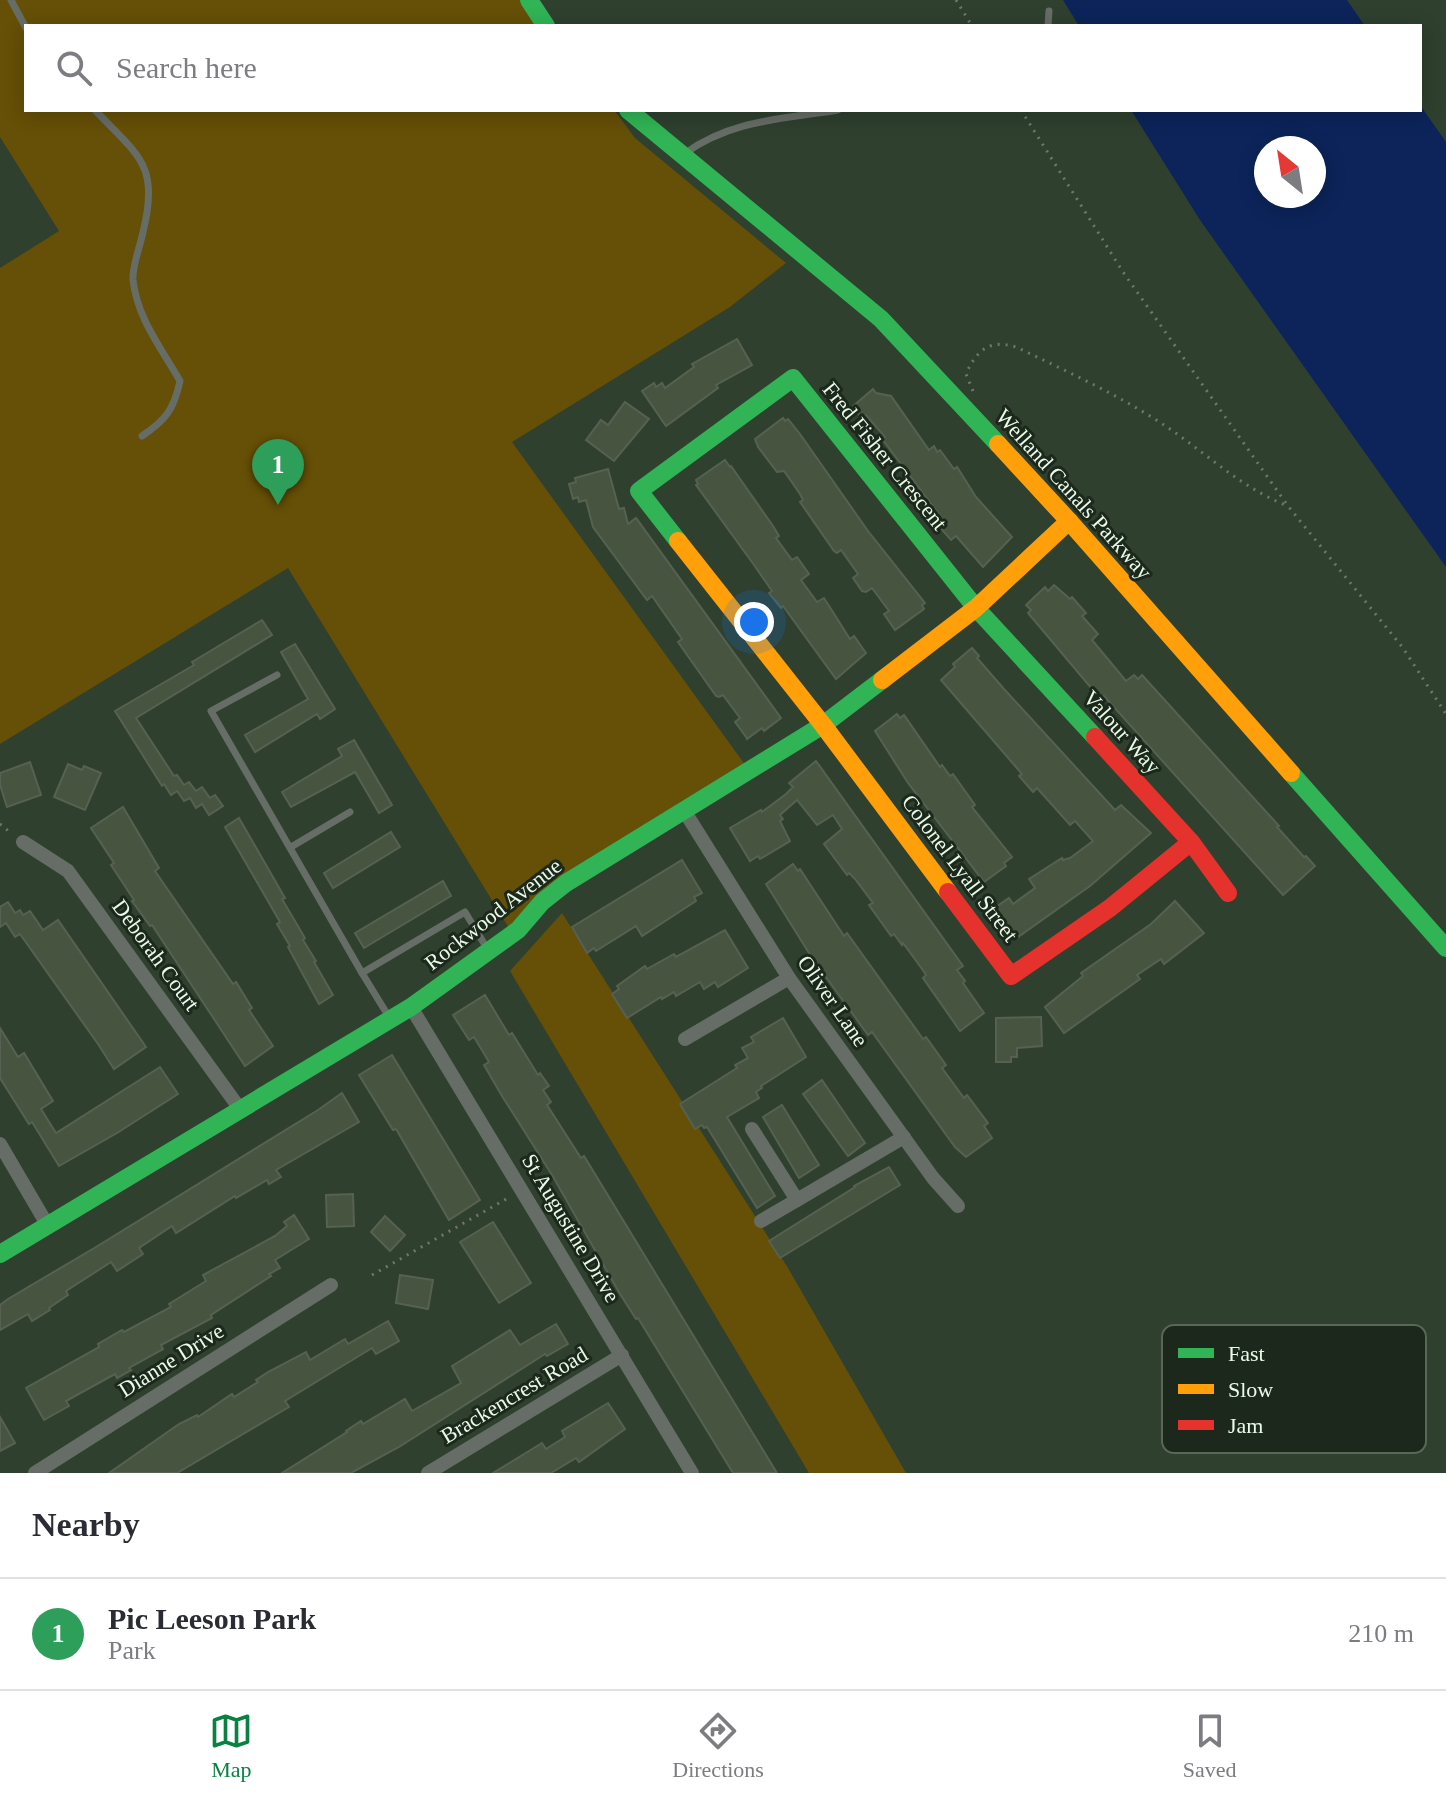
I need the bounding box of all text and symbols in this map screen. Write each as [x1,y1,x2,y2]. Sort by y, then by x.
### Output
search box [24,24,1422,112]
icon: search [52,46,96,90]
text: Search here [116,51,257,84]
north arrow [1254,136,1326,208]
street label: Fred Fisher Crescent [818,377,952,535]
street label: Welland Canals Parkway [991,404,1157,584]
pin: 1 [252,439,304,505]
your location [734,602,774,642]
street label: Valour Way [1078,685,1166,779]
street label: Colonel Lyall Street [897,790,1023,946]
street label: Rockwood Avenue [420,853,566,975]
street label: Deborah Court [107,895,205,1015]
street label: Oliver Lane [792,951,874,1051]
street label: St Augustine Drive [517,1149,625,1307]
street label: Dianne Drive [114,1318,228,1402]
legend [1162,1325,1426,1453]
street label: Brackencrest Road [436,1341,592,1449]
text: Fast [1228,1341,1265,1366]
text: Slow [1228,1377,1273,1402]
text: Jam [1228,1413,1263,1438]
text: Nearby [32,1506,140,1543]
text: Pic Leeson Park [108,1602,316,1635]
text: 1 [52,1619,65,1648]
text: 210 m [1348,1619,1414,1648]
text: Park [108,1636,156,1665]
tab: Map [209,1709,253,1783]
tab: Directions [672,1709,764,1783]
tab: Saved [1183,1709,1237,1783]

